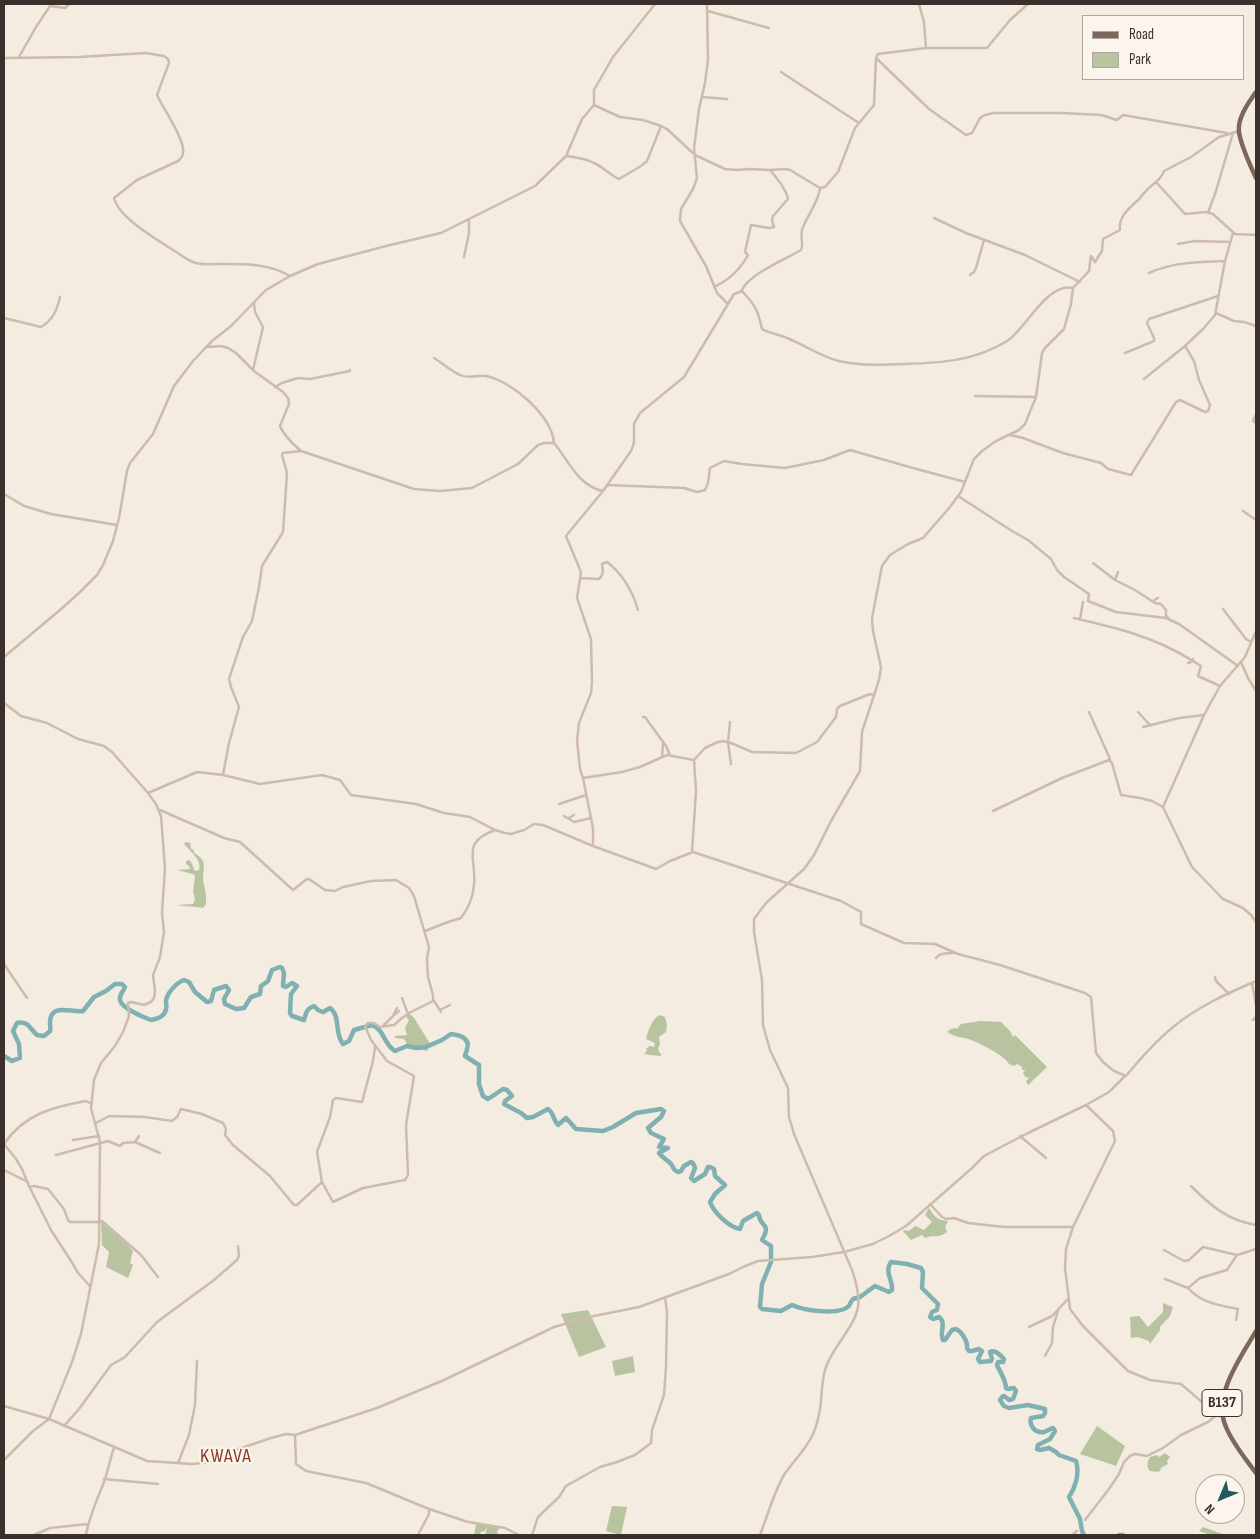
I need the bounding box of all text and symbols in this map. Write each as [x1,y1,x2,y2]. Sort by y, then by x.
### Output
legend [1082,15,1245,80]
text: Road [1129,25,1154,44]
text: Park [1129,50,1151,69]
road number: B137 [1202,1390,1242,1416]
district label: KWAVA [199,1445,253,1469]
north arrow [1195,1474,1245,1524]
text: N [1201,1501,1218,1518]

